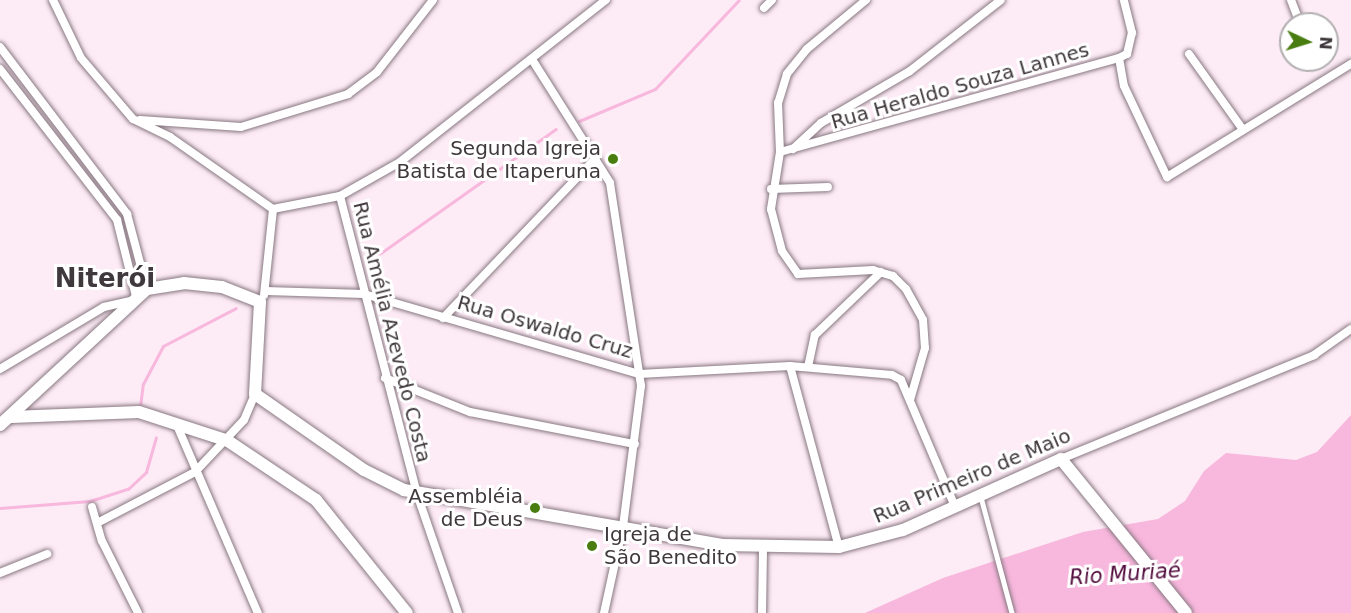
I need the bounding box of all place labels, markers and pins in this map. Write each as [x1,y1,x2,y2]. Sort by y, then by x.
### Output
place label: Segunda Igreja Batista de Itaperuna [397,136,601,183]
marker: Segunda Igreja Batista de Itaperuna [606,152,620,166]
place label: Assembléia de Deus [408,484,523,531]
marker: Assembléia de Deus [528,501,542,515]
place label: Igreja de São Benedito [604,522,737,569]
marker: Igreja de São Benedito [585,539,599,553]

